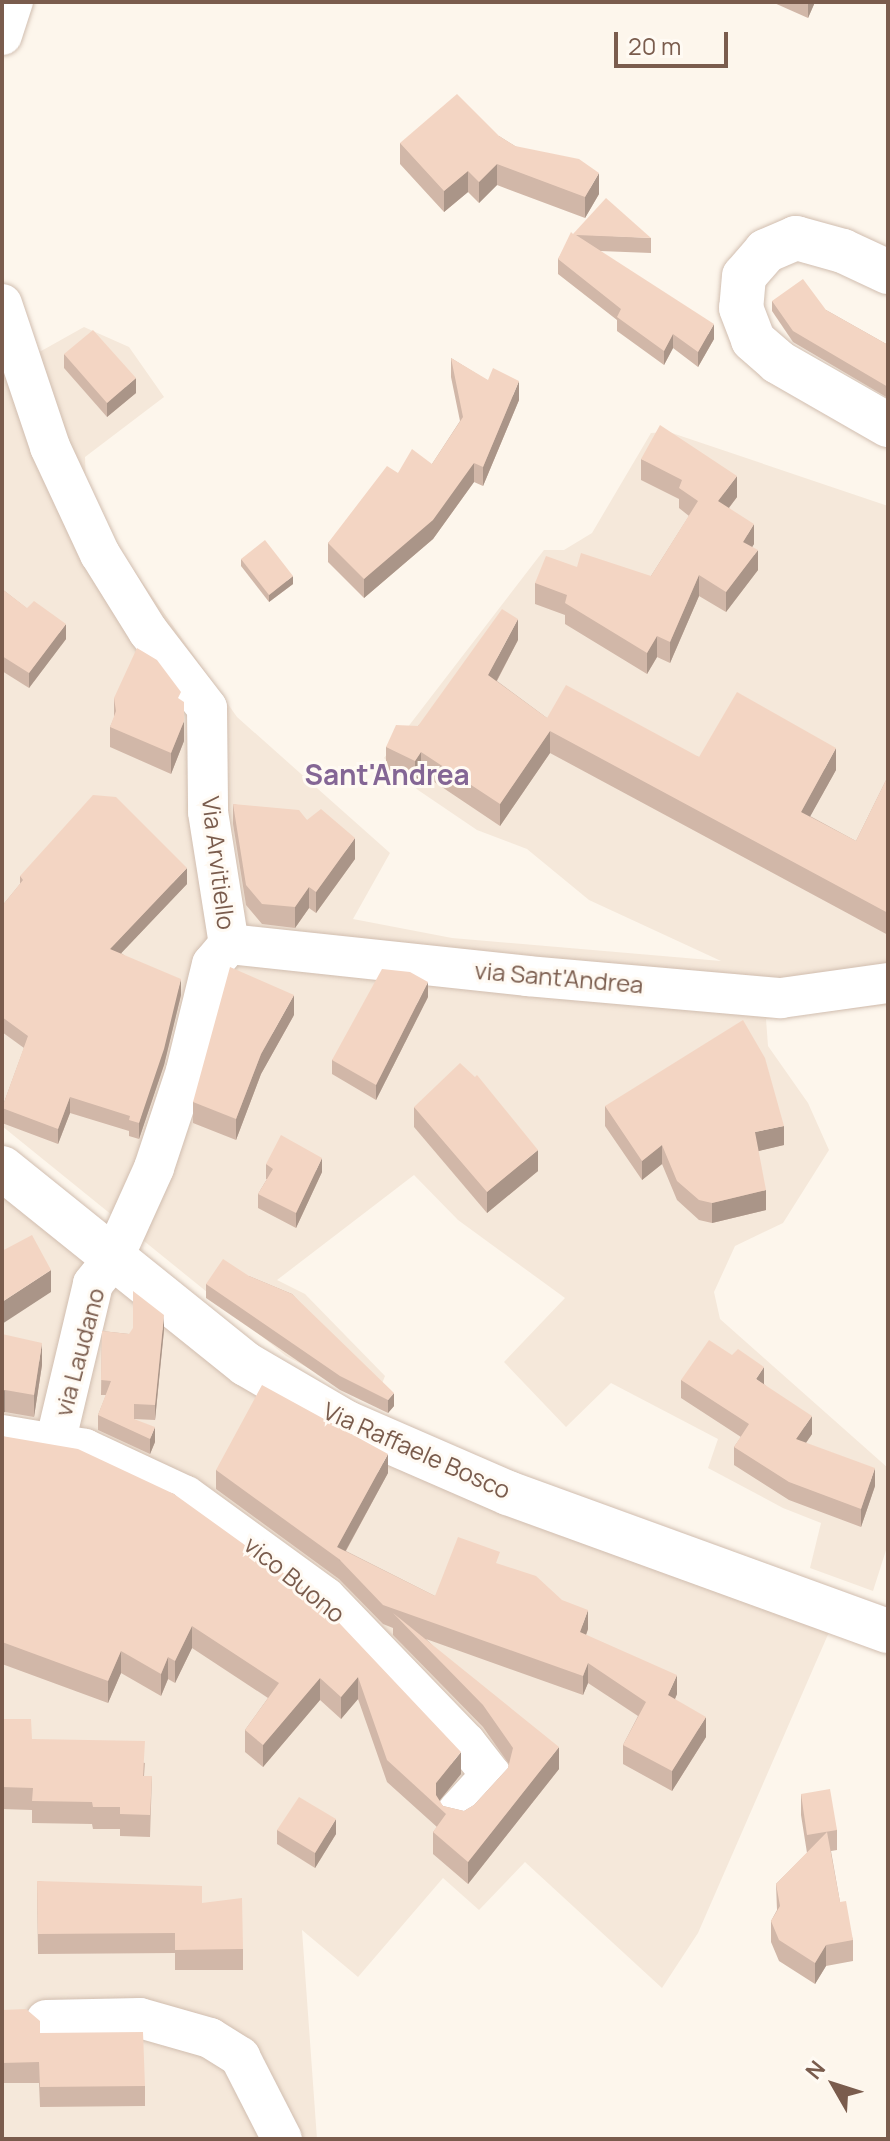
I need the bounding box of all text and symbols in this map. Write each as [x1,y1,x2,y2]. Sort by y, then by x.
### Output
scale bar [618,16,732,66]
text: 20 m [628,29,681,62]
district label: Sant'Andrea [304,757,470,791]
street label: Via Arvitiello [197,795,241,931]
street label: via Sant'Andrea [473,955,645,999]
street label: via Laudano [48,1285,110,1419]
street label: Via Raffaele Bosco [319,1396,515,1504]
street label: vico Buono [239,1530,351,1628]
north arrow [794,2045,874,2125]
text: N [799,2054,832,2085]

